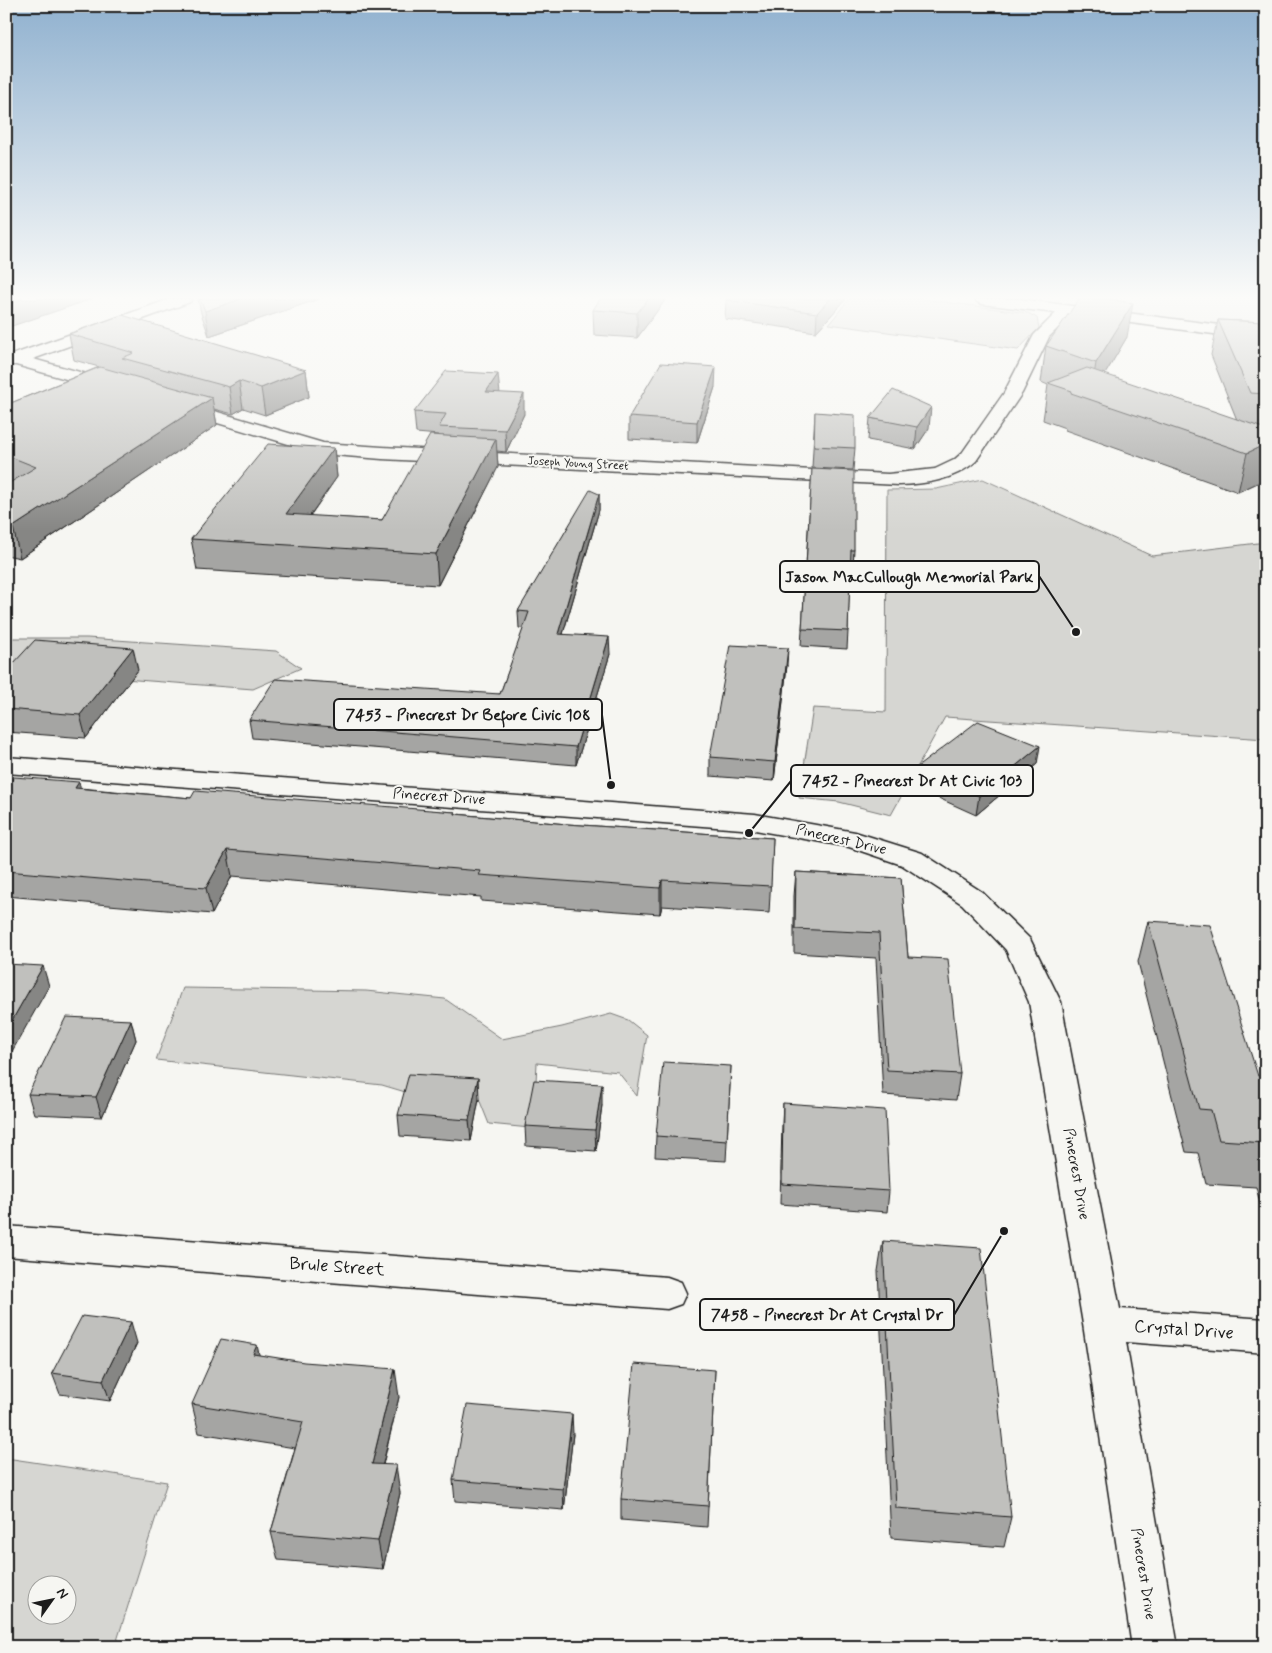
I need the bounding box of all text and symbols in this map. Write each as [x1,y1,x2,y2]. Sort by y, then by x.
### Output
street label: Joseph Young Street [527,453,630,475]
callout: Jason MacCullough Memorial Park [780,561,1039,592]
text: Jason MacCullough Memorial Park [785,567,1034,590]
callout: 7453 - Pinecrest Dr Before Civic 108 [334,699,602,730]
text: 7453 - Pinecrest Dr Before Civic 108 [345,705,591,728]
callout: 7452 - Pinecrest Dr At Civic 103 [791,765,1033,796]
text: 7452 - Pinecrest Dr At Civic 103 [802,771,1023,792]
street label: Pinecrest Drive [392,784,486,810]
street label: Pinecrest Drive [794,820,889,860]
street label: Pinecrest Drive [1058,1127,1094,1222]
street label: Brule Street [288,1252,386,1282]
callout: 7458 - Pinecrest Dr At Crystal Dr [700,1299,954,1330]
text: 7458 - Pinecrest Dr At Crystal Dr [711,1305,943,1326]
street label: Crystal Drive [1133,1315,1235,1345]
street label: Pinecrest Drive [1126,1527,1160,1622]
north arrow [28,1576,78,1626]
text: N [52,1585,72,1602]

